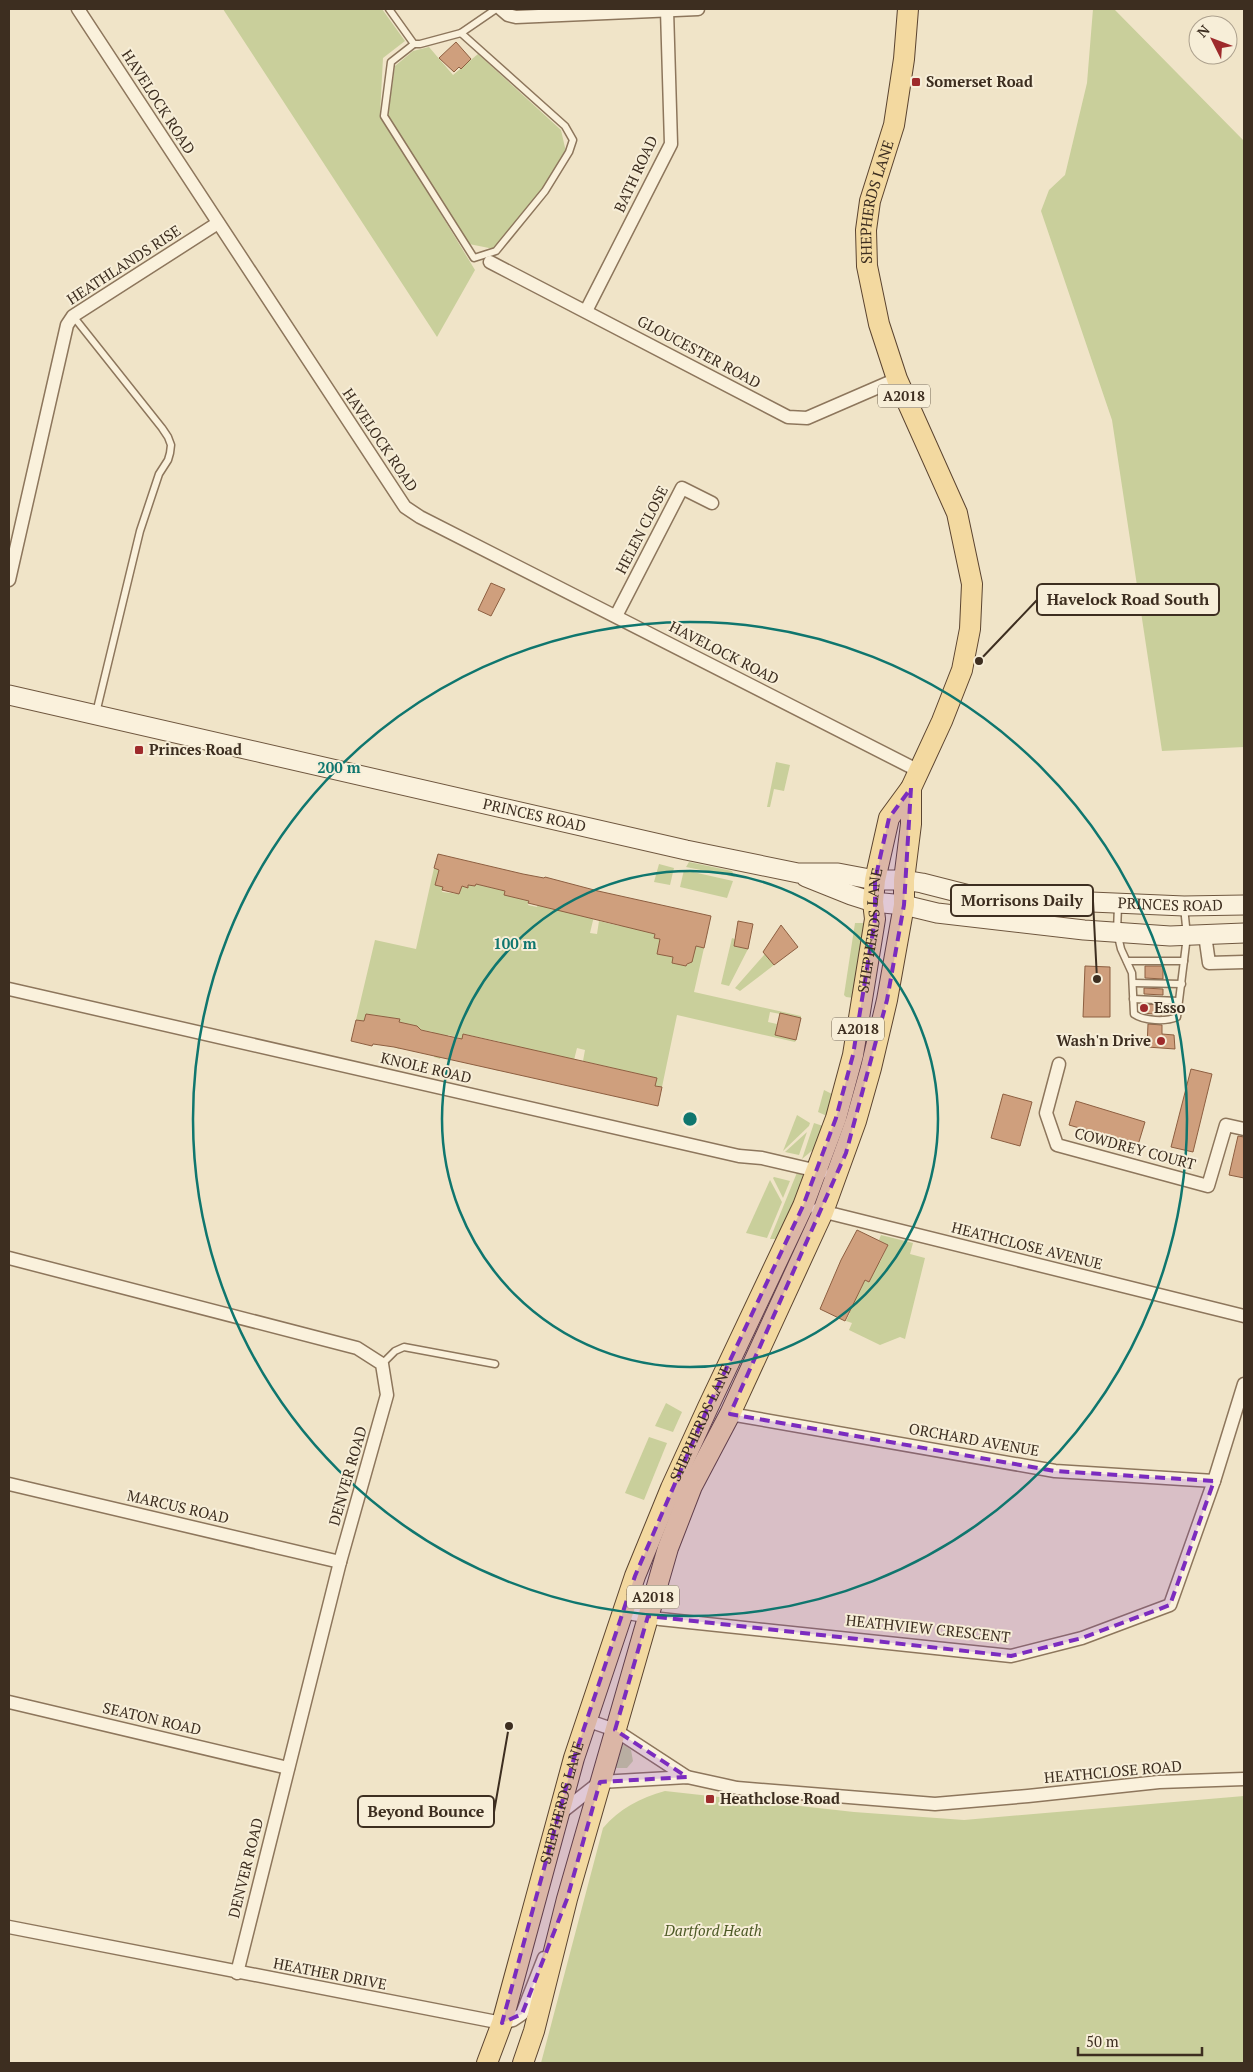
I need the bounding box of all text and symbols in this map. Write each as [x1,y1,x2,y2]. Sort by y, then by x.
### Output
north arrow [1188,15,1238,65]
text: N [1192,20,1214,41]
street label: HAVELOCK ROAD [118,45,200,158]
place label: Somerset Road [926,71,1033,91]
marker: Somerset Road [910,76,922,88]
street label: BATH ROAD [609,132,662,215]
street label: SHEPHERDS LANE [855,137,898,264]
street label: HEATHLANDS RISE [63,220,184,309]
street label: GLOUCESTER ROAD [634,310,765,392]
street label: HAVELOCK ROAD [339,384,423,495]
road number: A2018 [878,384,930,408]
street label: HELEN CLOSE [610,482,672,577]
callout: Havelock Road South [1037,584,1219,615]
text: Havelock Road South [1047,588,1210,610]
street label: HAVELOCK ROAD [666,616,783,688]
place label: Princes Road [149,739,242,759]
marker: Princes Road [133,744,145,756]
text: 200 m [317,757,361,777]
street label: PRINCES ROAD [481,793,588,836]
street label: SHEPHERDS LANE [852,866,886,994]
callout: Morrisons Daily [951,885,1093,916]
text: Morrisons Daily [961,889,1083,911]
street label: PRINCES ROAD [1117,892,1223,915]
text: 100 m [493,933,537,953]
place label: Esso [1154,997,1186,1017]
marker: Esso [1138,1002,1150,1014]
road number: A2018 [832,1018,884,1040]
place label: Wash'n Drive [1056,1030,1151,1050]
marker: Wash'n Drive [1155,1035,1167,1047]
street label: KNOLE ROAD [379,1047,474,1087]
centre of rings [681,1110,699,1128]
street label: COWDREY COURT [1072,1122,1198,1174]
street label: HEATHCLOSE AVENUE [950,1217,1105,1273]
street label: SHEPHERDS LANE [664,1361,736,1484]
street label: ORCHARD AVENUE [907,1418,1041,1460]
street label: DENVER ROAD [323,1424,371,1528]
street label: MARCUS ROAD [125,1485,231,1527]
road number: A2018 [627,1585,679,1608]
street label: HEATHVIEW CRESCENT [845,1609,1011,1647]
street label: SEATON ROAD [101,1697,204,1739]
street label: SHEPHERDS LANE [535,1738,588,1866]
street label: HEATHCLOSE ROAD [1043,1755,1183,1787]
place label: Heathclose Road [720,1788,840,1808]
marker: Heathclose Road [704,1793,716,1805]
callout: Beyond Bounce [358,1796,494,1827]
text: Beyond Bounce [368,1800,485,1822]
street label: DENVER ROAD [223,1815,267,1920]
park label: Dartford Heath [663,1920,762,1940]
street label: HEATHER DRIVE [272,1952,389,1994]
scale bar [1078,2024,1202,2056]
text: 50 m [1086,2031,1119,2051]

